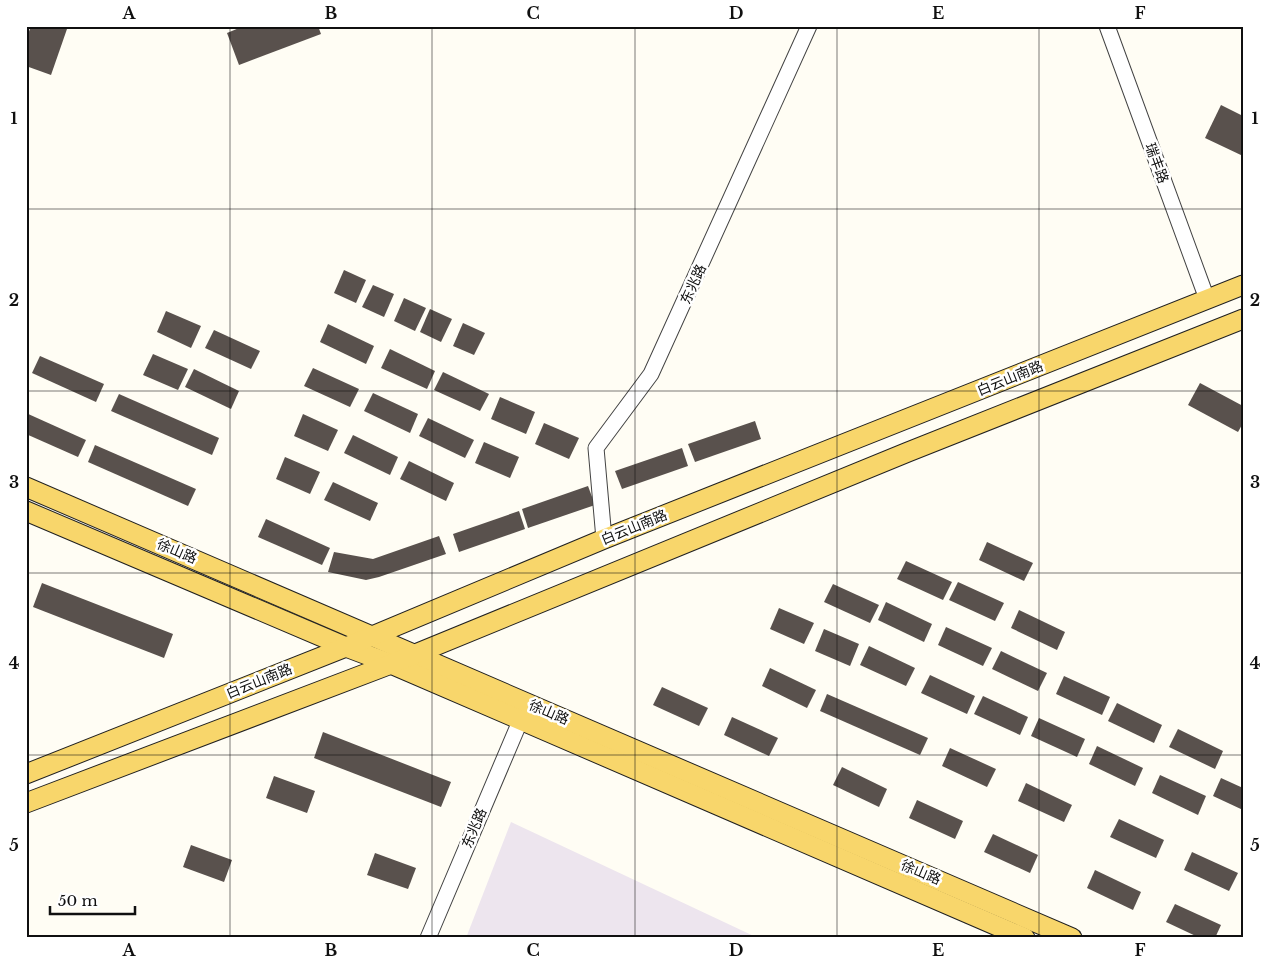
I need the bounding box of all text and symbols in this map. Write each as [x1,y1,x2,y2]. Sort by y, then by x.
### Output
text: A [122,3,137,23]
text: B [325,3,338,23]
text: C [526,3,540,23]
text: D [729,3,743,23]
text: E [932,3,944,23]
text: F [1134,3,1146,23]
text: 1 [11,108,18,128]
text: 1 [1252,108,1259,128]
street label: 瑞丰路 [1141,140,1173,186]
street label: 东兆路 [676,261,710,307]
text: 2 [9,290,19,310]
text: 2 [1250,290,1260,310]
street label: 白云山南路 [974,357,1046,399]
text: 3 [9,472,19,492]
text: 3 [1250,472,1260,492]
street label: 白云山南路 [598,506,670,548]
street label: 徐山路 [154,535,200,567]
text: 4 [9,653,19,673]
text: 4 [1250,653,1260,673]
street label: 白云山南路 [223,660,295,702]
street label: 徐山路 [526,696,572,728]
street label: 东兆路 [458,805,490,851]
text: 5 [9,835,19,855]
text: 5 [1250,835,1260,855]
street label: 徐山路 [898,856,944,888]
scale bar [50,884,135,916]
text: 50 m [58,891,98,910]
text: A [122,940,137,960]
text: B [325,940,338,960]
text: C [526,940,540,960]
text: D [729,940,743,960]
text: E [932,940,944,960]
text: F [1134,940,1146,960]

